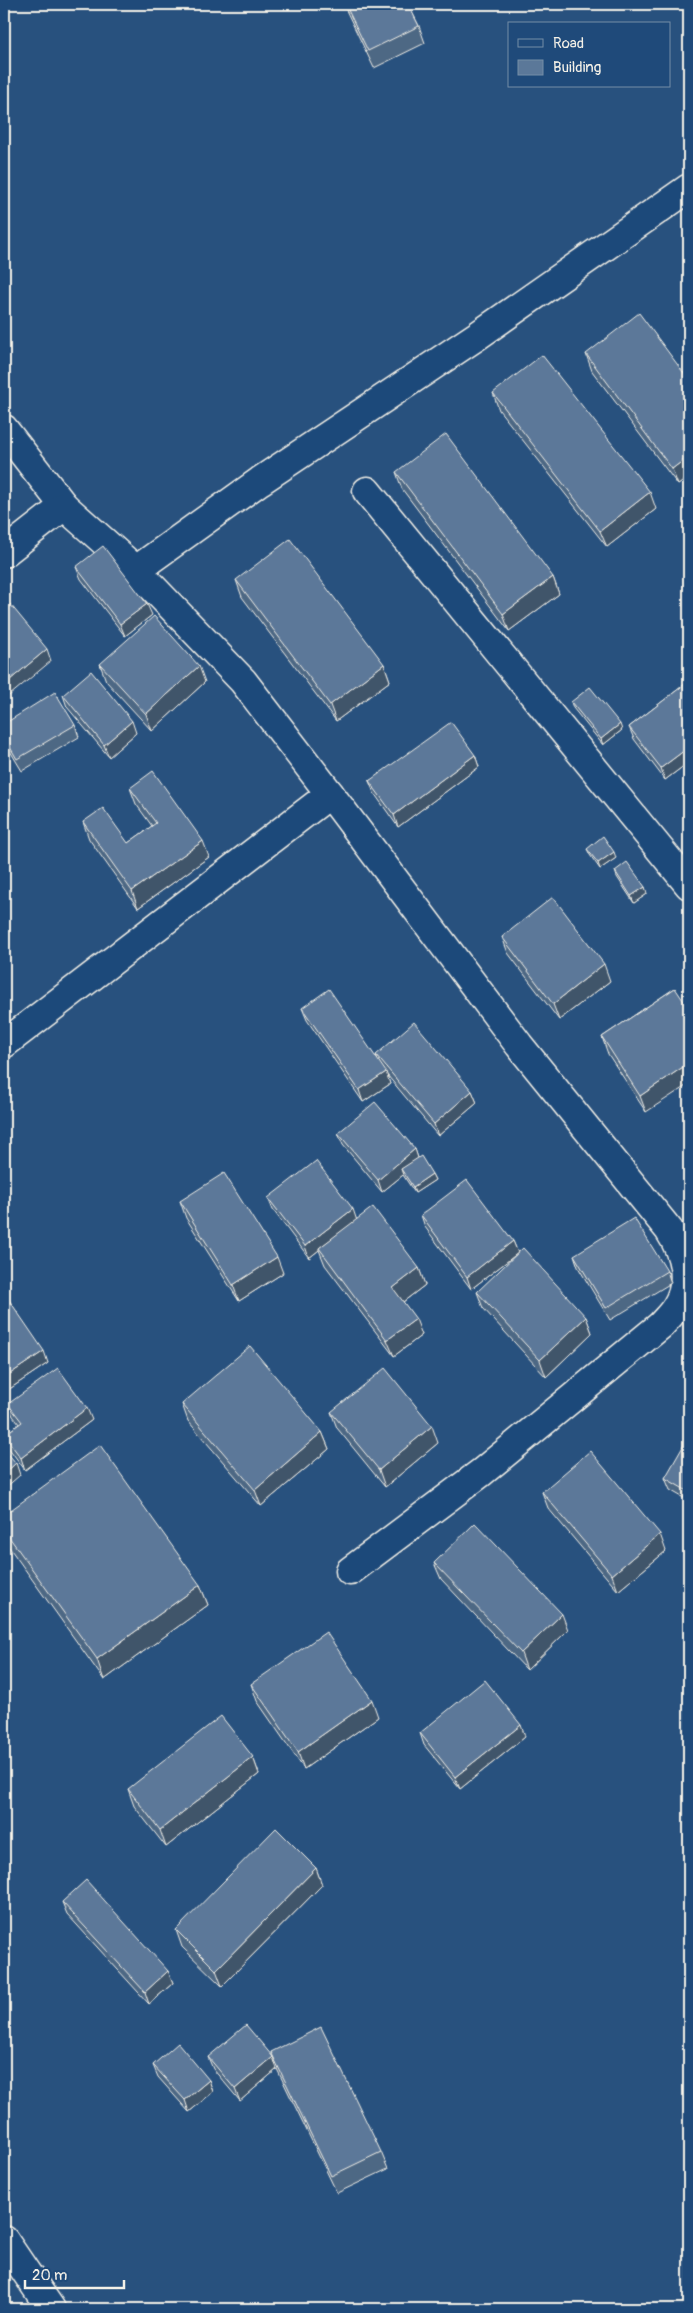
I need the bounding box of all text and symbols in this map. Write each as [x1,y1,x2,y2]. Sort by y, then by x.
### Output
legend [508,22,670,88]
text: Road [553,34,584,53]
text: Building [553,58,601,77]
scale bar [25,2258,124,2290]
text: 20 m [32,2266,67,2285]

